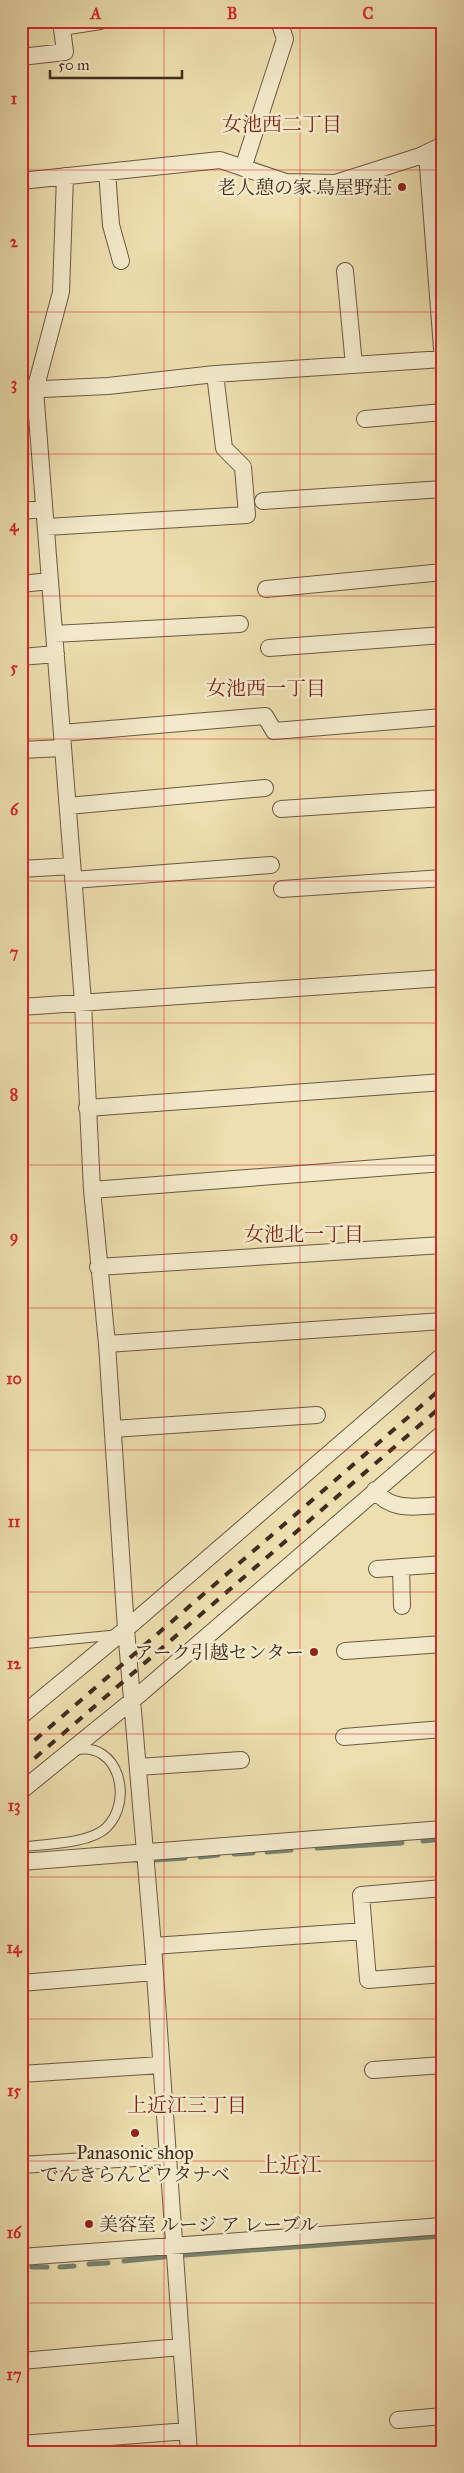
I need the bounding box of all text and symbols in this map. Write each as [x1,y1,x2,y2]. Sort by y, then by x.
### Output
text: A [90,4,102,23]
text: B [227,4,237,23]
text: C [363,4,374,23]
scale bar [50,48,182,80]
text: 50 m [58,56,90,74]
text: 1 [11,89,18,108]
district label: 女池西二丁目 [222,112,342,136]
place label: 老人憩の家 鳥屋野荘 [217,176,392,199]
marker: 老人憩の家 鳥屋野荘 [396,181,408,193]
text: 2 [10,232,19,251]
text: 3 [11,374,17,394]
text: 4 [10,516,20,536]
text: 5 [10,658,18,677]
district label: 女池西一丁目 [206,676,326,700]
text: 6 [10,800,19,819]
text: 7 [10,943,19,962]
text: 8 [10,1085,18,1104]
district label: 女池北一丁目 [244,1222,364,1246]
text: 9 [10,1227,18,1247]
text: 10 [6,1369,22,1388]
text: 11 [8,1512,21,1531]
place label: アーク引越センター [134,1641,304,1664]
marker: アーク引越センター [308,1646,320,1658]
text: 12 [7,1654,22,1673]
text: 13 [8,1796,20,1816]
text: 14 [6,1938,23,1958]
text: 15 [7,2081,21,2100]
district label: 上近江三丁目 [127,2093,247,2117]
marker: Panasonic shop でんきらんどワタナベ [129,2127,141,2139]
place label: Panasonic shop でんきらんどワタナベ [40,2141,230,2186]
district label: 上近江 [259,2152,322,2178]
place label: 美容室 ルージ ア レーブル [99,2213,318,2236]
marker: 美容室 ルージ ア レーブル [83,2218,95,2230]
text: 16 [7,2223,22,2242]
text: 17 [7,2365,22,2384]

